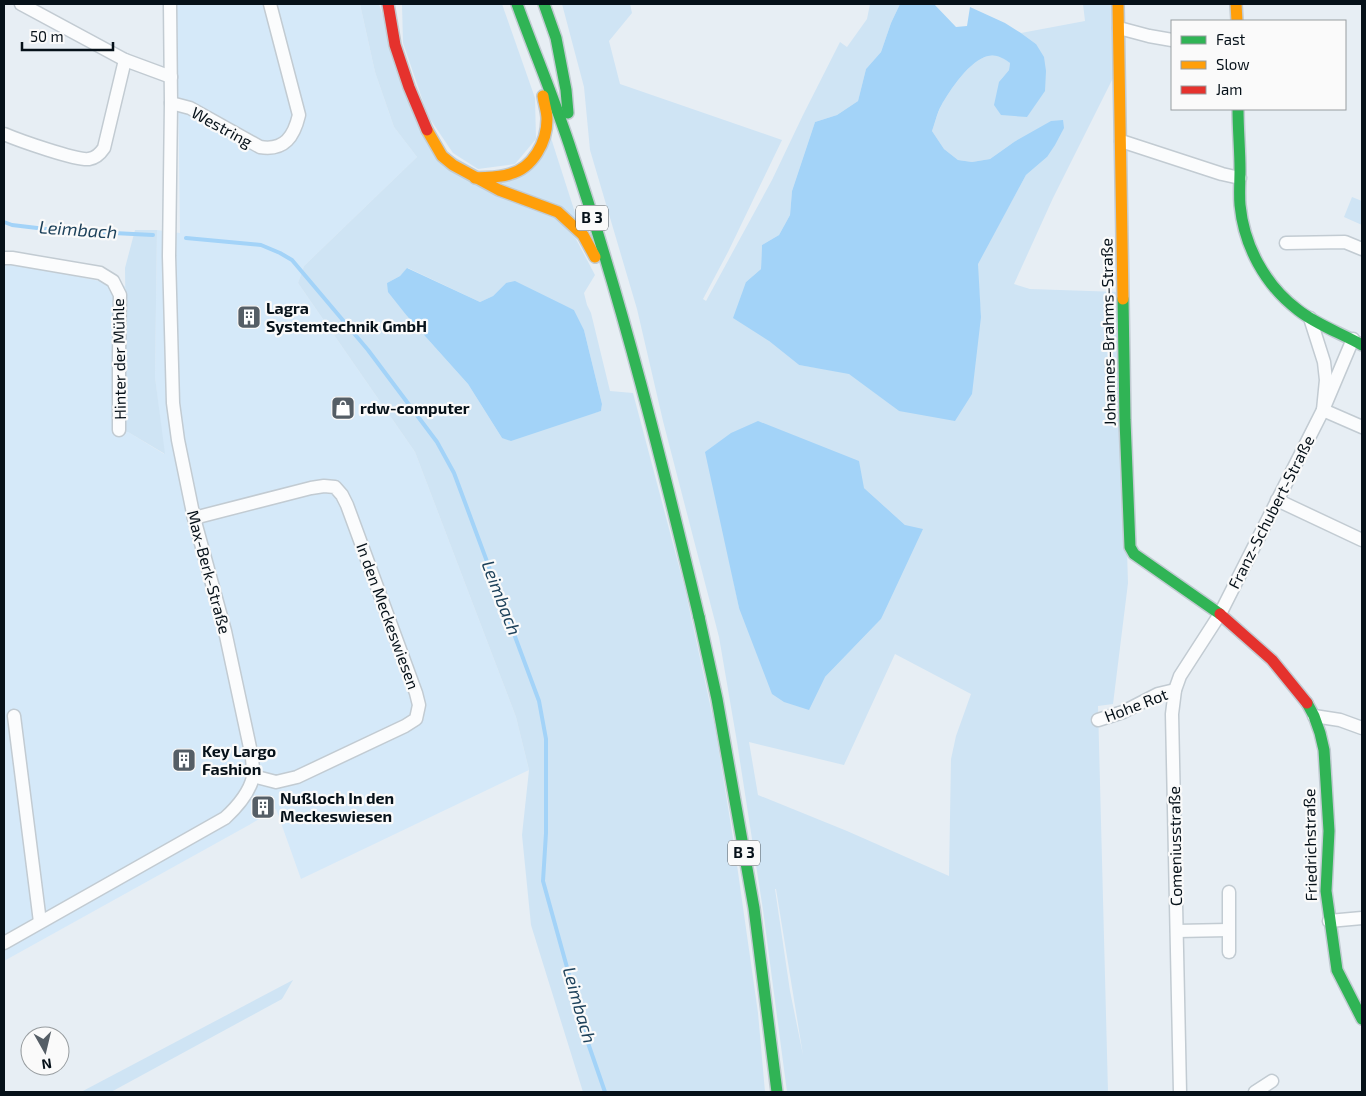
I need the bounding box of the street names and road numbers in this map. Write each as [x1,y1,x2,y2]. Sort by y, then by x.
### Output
street label: Westring [189,102,256,151]
road number: B 3 [576,206,608,230]
street label: Johannes-Brahms-Straße [1096,238,1119,426]
street label: Hinter der Mühle [108,298,129,420]
street label: Franz-Schubert-Straße [1224,432,1318,592]
street label: Max-Berk-Straße [184,508,235,636]
street label: In den Meckeswiesen [353,540,424,692]
street label: Hohe Rot [1102,684,1170,725]
street label: Comeniusstraße [1164,786,1185,906]
street label: Friedrichstraße [1299,788,1320,902]
road number: B 3 [728,840,760,866]

